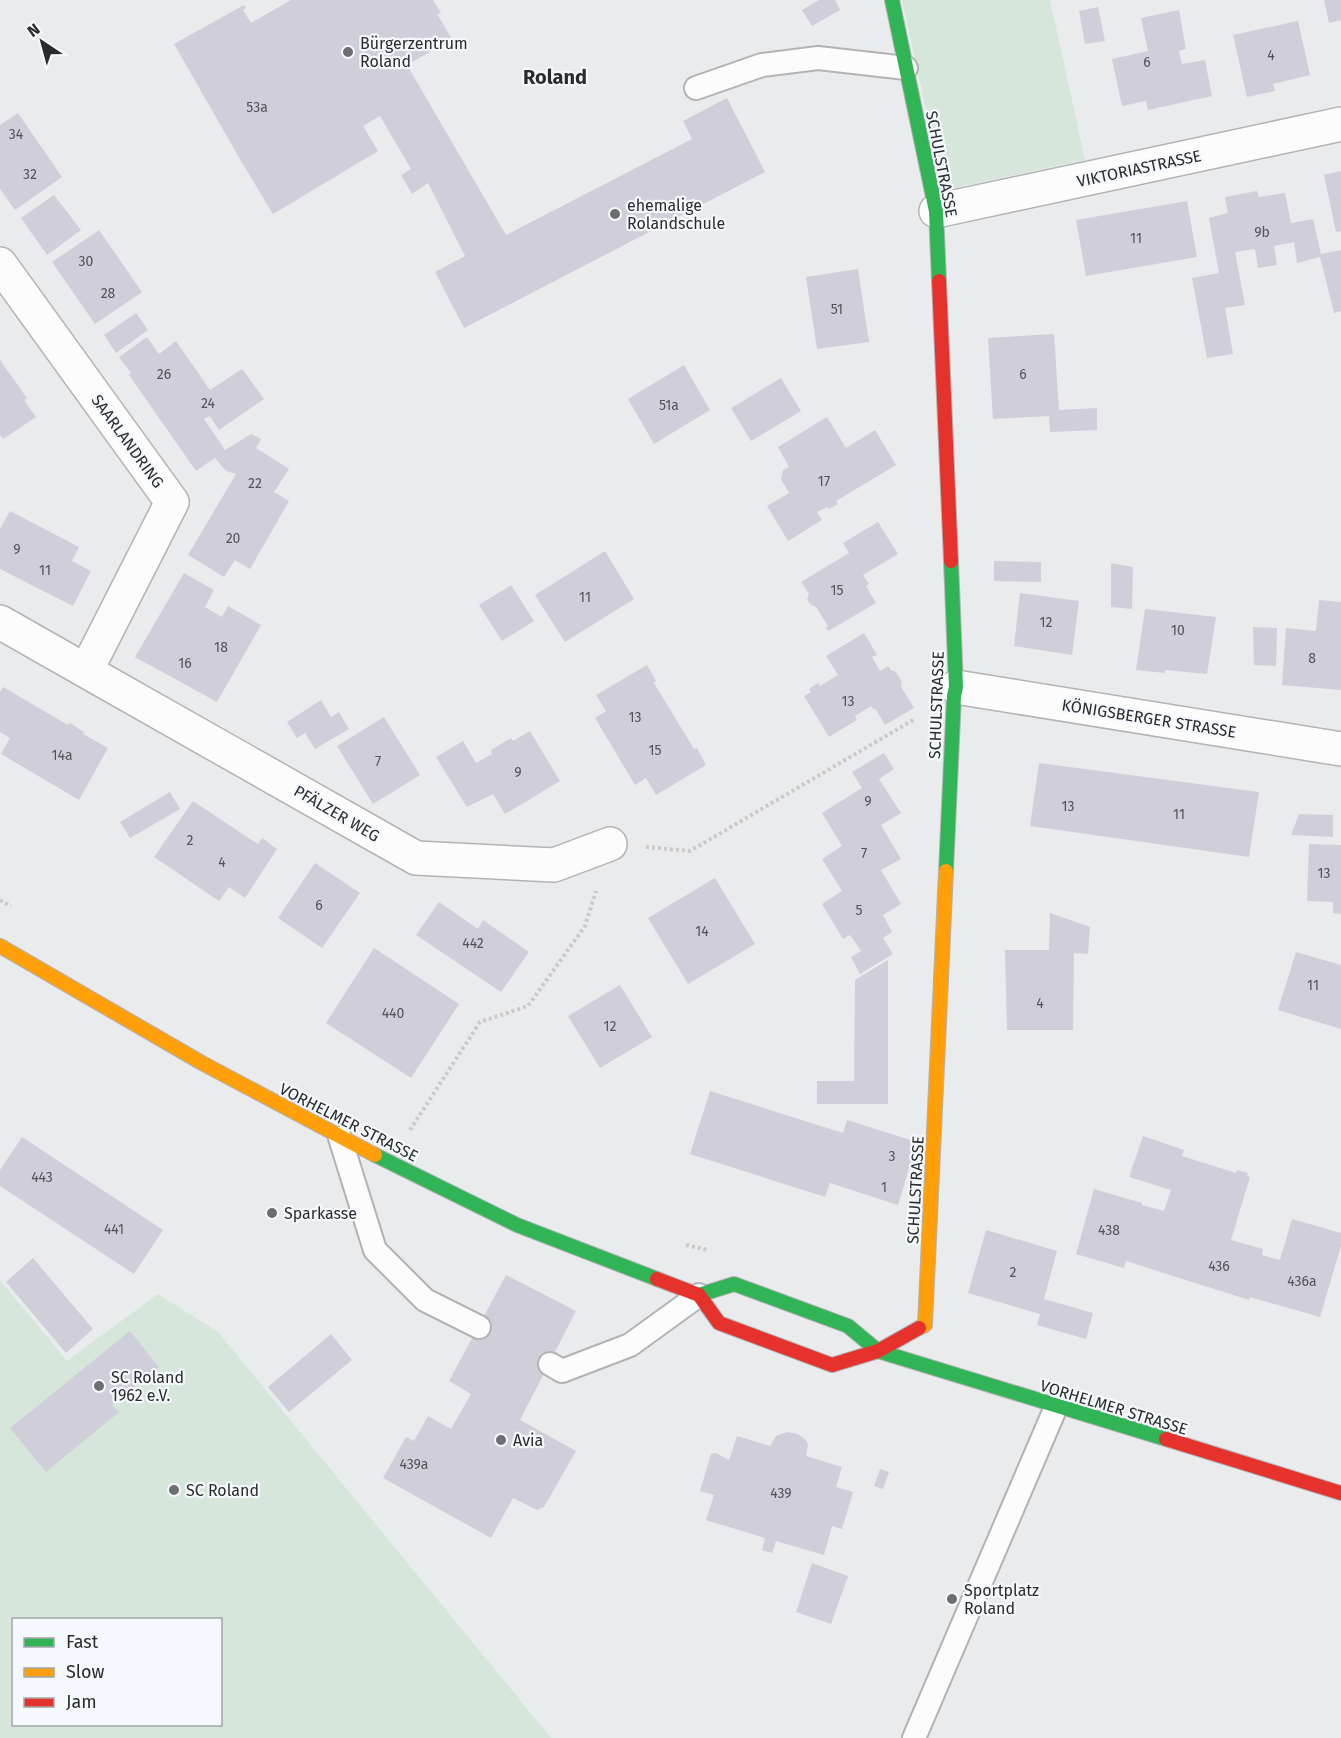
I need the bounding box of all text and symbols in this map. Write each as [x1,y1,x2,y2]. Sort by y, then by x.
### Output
north arrow [12,12,72,72]
text: N [24,19,43,41]
place label: Bürgerzentrum Roland [360,34,468,71]
marker: Bürgerzentrum Roland [341,45,355,59]
house number: 4 [1267,47,1275,64]
house number: 6 [1143,54,1151,71]
district label: Roland [523,65,587,89]
house number: 53a [246,99,268,116]
street label: SCHULSTRASSE [922,109,961,219]
house number: 34 [9,126,24,143]
street label: VIKTORIASTRASSE [1075,146,1203,191]
house number: 32 [23,166,37,183]
place label: ehemalige Rolandschule [627,196,725,233]
marker: ehemalige Rolandschule [608,207,622,221]
house number: 9b [1254,224,1270,241]
house number: 11 [1130,230,1142,247]
house number: 30 [79,253,94,270]
house number: 28 [101,285,116,302]
house number: 51 [831,301,843,318]
house number: 26 [157,366,171,383]
house number: 6 [1019,366,1027,383]
street label: SAARLANDRING [87,391,168,492]
house number: 24 [201,395,216,412]
house number: 51a [659,397,679,414]
house number: 17 [818,473,830,490]
house number: 22 [248,475,262,492]
house number: 20 [226,530,241,547]
house number: 9 [13,541,21,558]
house number: 11 [39,562,51,579]
house number: 15 [830,582,844,599]
house number: 11 [579,589,591,606]
house number: 12 [1040,614,1053,631]
house number: 10 [1171,622,1185,639]
house number: 18 [214,639,228,656]
house number: 8 [1308,650,1316,667]
street label: SCHULSTRASSE [925,651,948,759]
house number: 16 [178,655,192,672]
house number: 13 [841,693,855,710]
street label: KÖNIGSBERGER STRASSE [1060,695,1238,742]
house number: 13 [628,709,642,726]
house number: 15 [648,742,662,759]
house number: 14a [51,747,73,764]
house number: 7 [375,753,381,770]
house number: 9 [514,764,522,781]
street label: PFÄLZER WEG [290,781,383,846]
house number: 9 [864,793,872,810]
house number: 13 [1061,798,1075,815]
house number: 11 [1173,806,1185,823]
house number: 2 [187,832,194,849]
house number: 7 [861,845,867,862]
house number: 4 [218,854,226,871]
house number: 13 [1317,865,1331,882]
house number: 6 [315,897,323,914]
house number: 5 [855,902,863,919]
house number: 14 [695,923,709,940]
house number: 442 [462,935,484,952]
house number: 11 [1307,977,1319,994]
house number: 4 [1036,995,1044,1012]
house number: 440 [382,1005,405,1022]
house number: 12 [604,1018,617,1035]
street label: VORHELMER STRASSE [276,1079,421,1166]
street label: SCHULSTRASSE [903,1136,928,1245]
house number: 3 [889,1148,896,1165]
house number: 443 [31,1169,53,1186]
house number: 1 [881,1179,887,1196]
place label: Sparkasse [284,1204,357,1223]
marker: Sparkasse [265,1206,279,1220]
house number: 441 [104,1221,124,1238]
house number: 438 [1098,1222,1120,1239]
house number: 436 [1208,1258,1230,1275]
house number: 2 [1010,1264,1017,1281]
house number: 436a [1287,1273,1317,1290]
place label: SC Roland 1962 e.V. [111,1368,184,1405]
street label: VORHELMER STRASSE [1038,1376,1190,1439]
marker: SC Roland 1962 e.V. [92,1379,106,1393]
place label: Avia [513,1431,543,1450]
marker: Avia [494,1433,508,1447]
house number: 439a [400,1456,428,1473]
place label: SC Roland [186,1481,259,1500]
marker: SC Roland [167,1483,181,1497]
house number: 439 [770,1485,792,1502]
place label: Sportplatz Roland [964,1581,1039,1618]
marker: Sportplatz Roland [945,1592,959,1606]
legend [12,1618,222,1726]
text: Fast [66,1631,99,1653]
text: Slow [66,1661,105,1683]
text: Jam [66,1691,97,1713]

